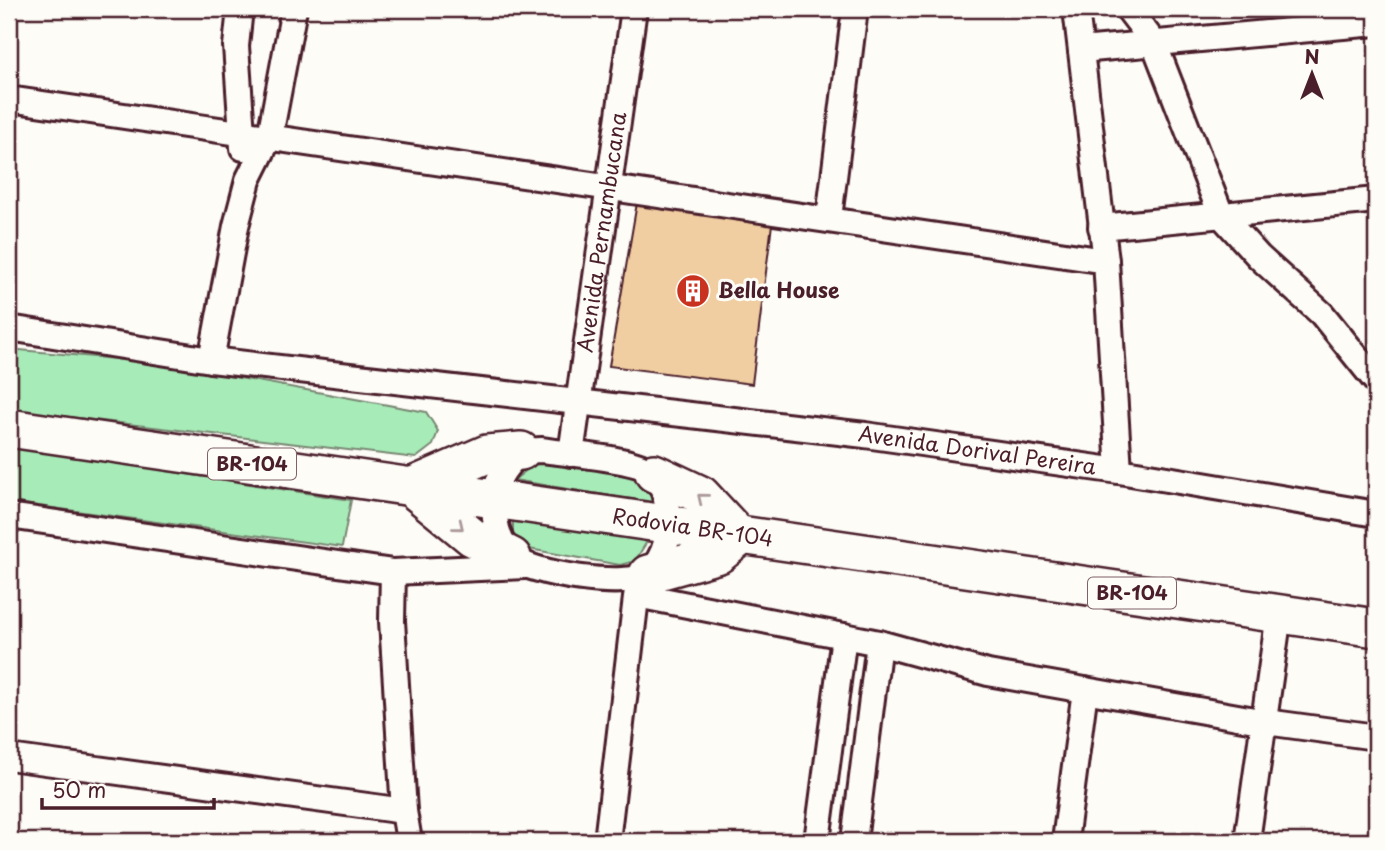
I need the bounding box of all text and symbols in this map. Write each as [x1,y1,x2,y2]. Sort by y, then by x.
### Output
north arrow [1276,38,1346,108]
text: N [1304,42,1320,70]
street label: Avenida Pernambucana [568,109,633,354]
building icon: Bella House [674,272,712,310]
place label: Bella House [718,273,840,305]
street label: Avenida Dorival Pereira [856,416,1099,482]
road number: BR-104 [208,449,296,480]
one-way arrow [698,493,710,506]
street label: Rodovia BR-104 [610,498,776,554]
one-way arrow [451,518,464,530]
road number: BR-104 [1088,578,1176,608]
scale bar [42,766,214,810]
text: 50 m [52,773,106,805]

